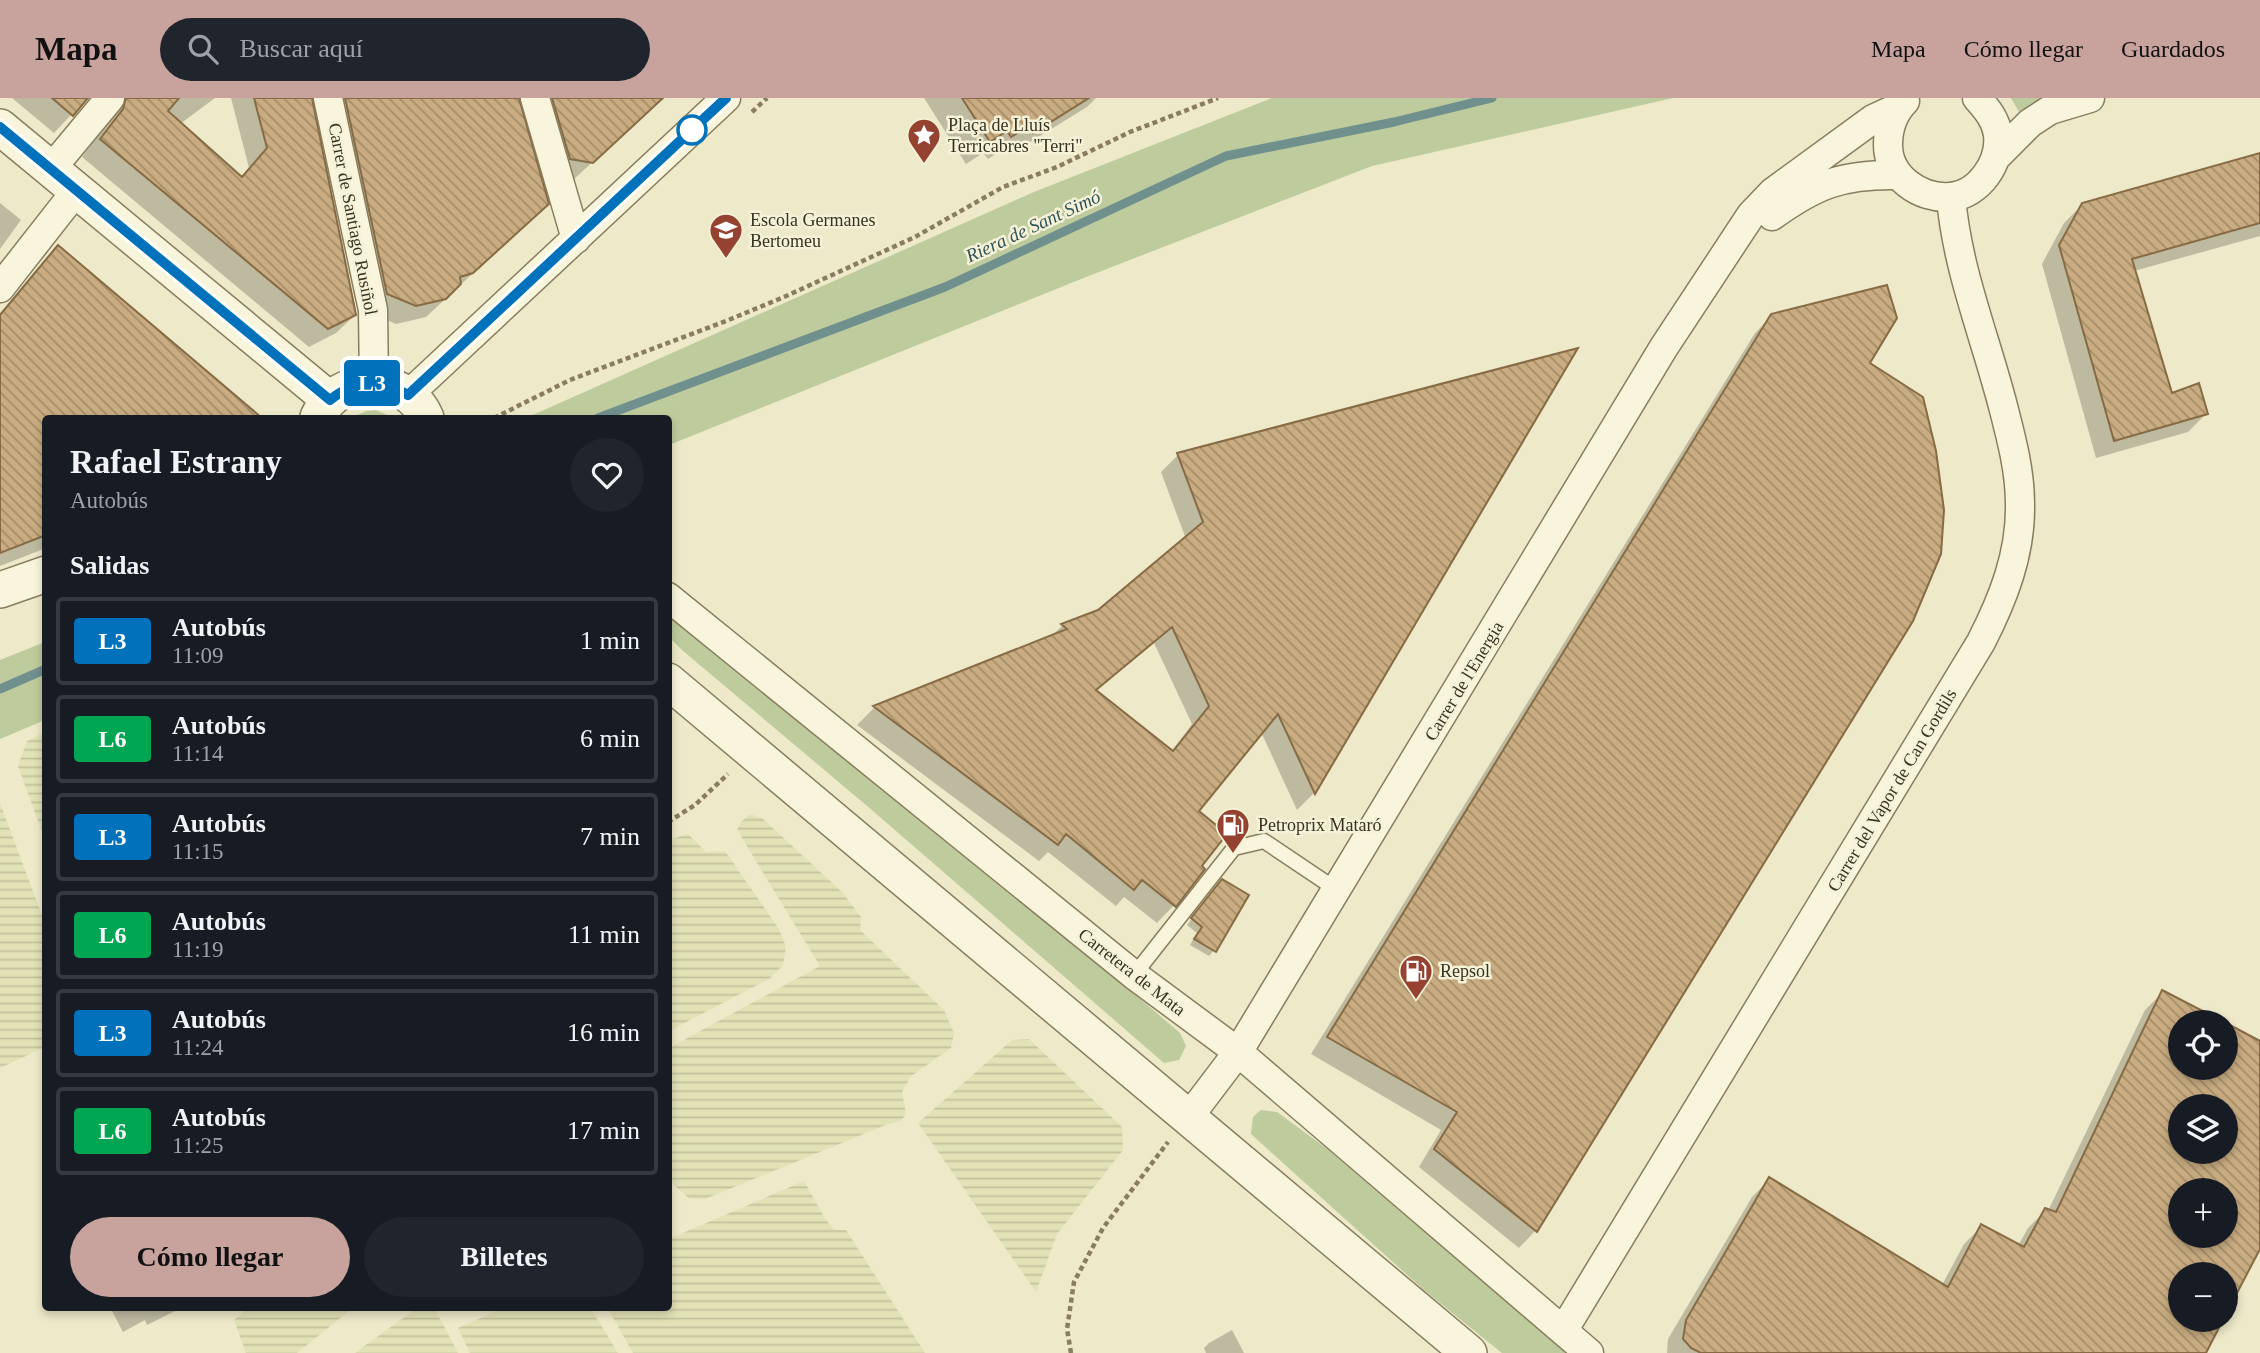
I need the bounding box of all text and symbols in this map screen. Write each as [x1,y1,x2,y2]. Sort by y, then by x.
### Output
search box [160,18,650,81]
icon: search [184,30,222,68]
text: Mapa [35,31,118,67]
text: Buscar aquí [240,34,363,63]
text: Mapa [1871,36,1926,62]
text: Cómo llegar [1964,36,2083,62]
text: Guardados [2121,36,2225,62]
unlabelled marker [677,115,707,145]
place label: Plaça de Lluís Terricabres "Terri" [948,115,1083,156]
place icon: Plaça de Lluís Terricabres "Terri" [905,116,943,165]
street label: Carrer de Santiago Rusiñol [325,121,381,317]
water label: Riera de Sant Simó [961,185,1104,267]
place label: Escola Germanes Bertomeu [750,210,875,251]
school or university icon: Escola Germanes Bertomeu [707,211,745,260]
line badge: L3 [340,360,404,406]
text: L3 [358,370,386,396]
button: heart [570,438,644,512]
text: Rafael Estrany [70,444,282,480]
text: Autobús [70,488,148,513]
text: Salidas [70,551,150,580]
text: Autobús [172,613,266,642]
street label: Carrer de l'Energia [1420,618,1508,744]
text: 1 min [580,626,640,655]
text: L3 [98,628,127,654]
text: 11:09 [172,643,224,668]
street label: Carrer del Vapor de Can Gordils [1823,685,1961,895]
text: Autobús [172,711,266,740]
text: 6 min [580,724,640,753]
text: L6 [98,726,127,752]
text: 11:14 [172,741,224,766]
fuel station icon: Petroprix Mataró [1214,806,1252,855]
text: Autobús [172,809,266,838]
place label: Petroprix Mataró [1258,815,1381,835]
text: 7 min [580,822,640,851]
text: L3 [98,824,127,850]
text: 11:15 [172,839,224,864]
text: Autobús [172,907,266,936]
text: 11 min [568,920,640,949]
text: L6 [98,922,127,948]
street label: Carretera de Mata [1075,924,1189,1020]
text: 11:19 [172,937,224,962]
fuel station icon: Repsol [1397,952,1435,1001]
place label: Repsol [1440,961,1490,981]
text: Autobús [172,1005,266,1034]
map controls [2168,1010,2238,1332]
button: locate [2168,1010,2238,1080]
text: 16 min [567,1018,640,1047]
text: L3 [98,1020,127,1046]
text: 11:24 [172,1035,224,1060]
button: layers [2168,1094,2238,1164]
text: Autobús [172,1103,266,1132]
text: 17 min [567,1116,640,1145]
text: L6 [98,1118,127,1144]
text: 11:25 [172,1133,224,1158]
button: + [2168,1178,2238,1248]
button: Cómo llegar [70,1217,350,1297]
button: Billetes [364,1217,644,1297]
button: − [2168,1262,2238,1332]

